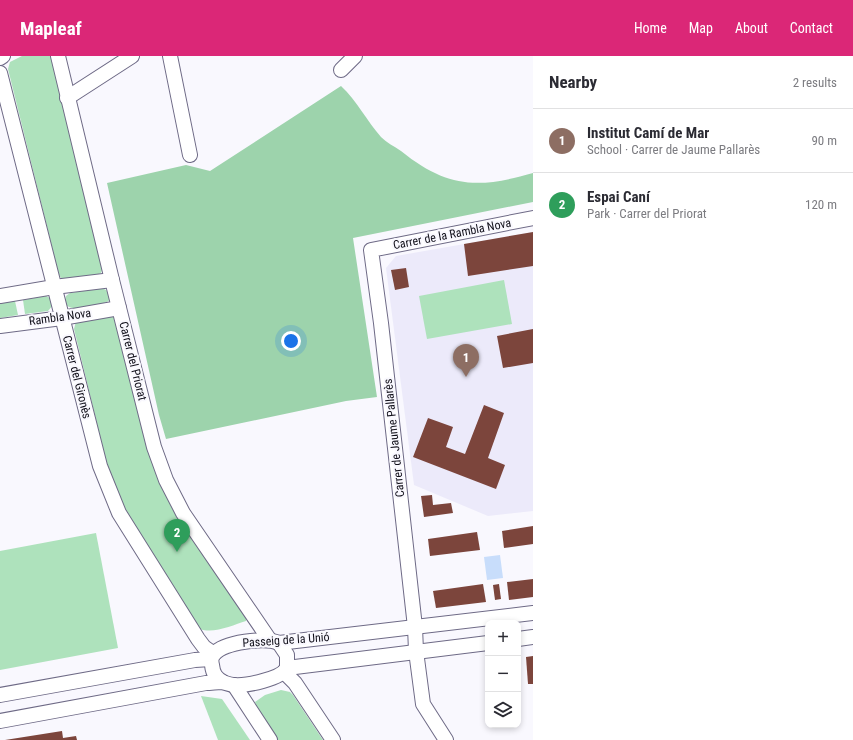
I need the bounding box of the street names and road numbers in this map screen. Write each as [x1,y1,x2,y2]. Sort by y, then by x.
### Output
street label: Carrer de la Rambla Nova [392,216,512,252]
street label: Rambla Nova [28,306,92,328]
street label: Carrer del Priorat [116,320,150,402]
street label: Carrer del Gironès [60,334,94,420]
street label: Carrer de Jaume Pallarès [381,378,407,498]
street label: Passeig de la Unió [242,630,330,650]

